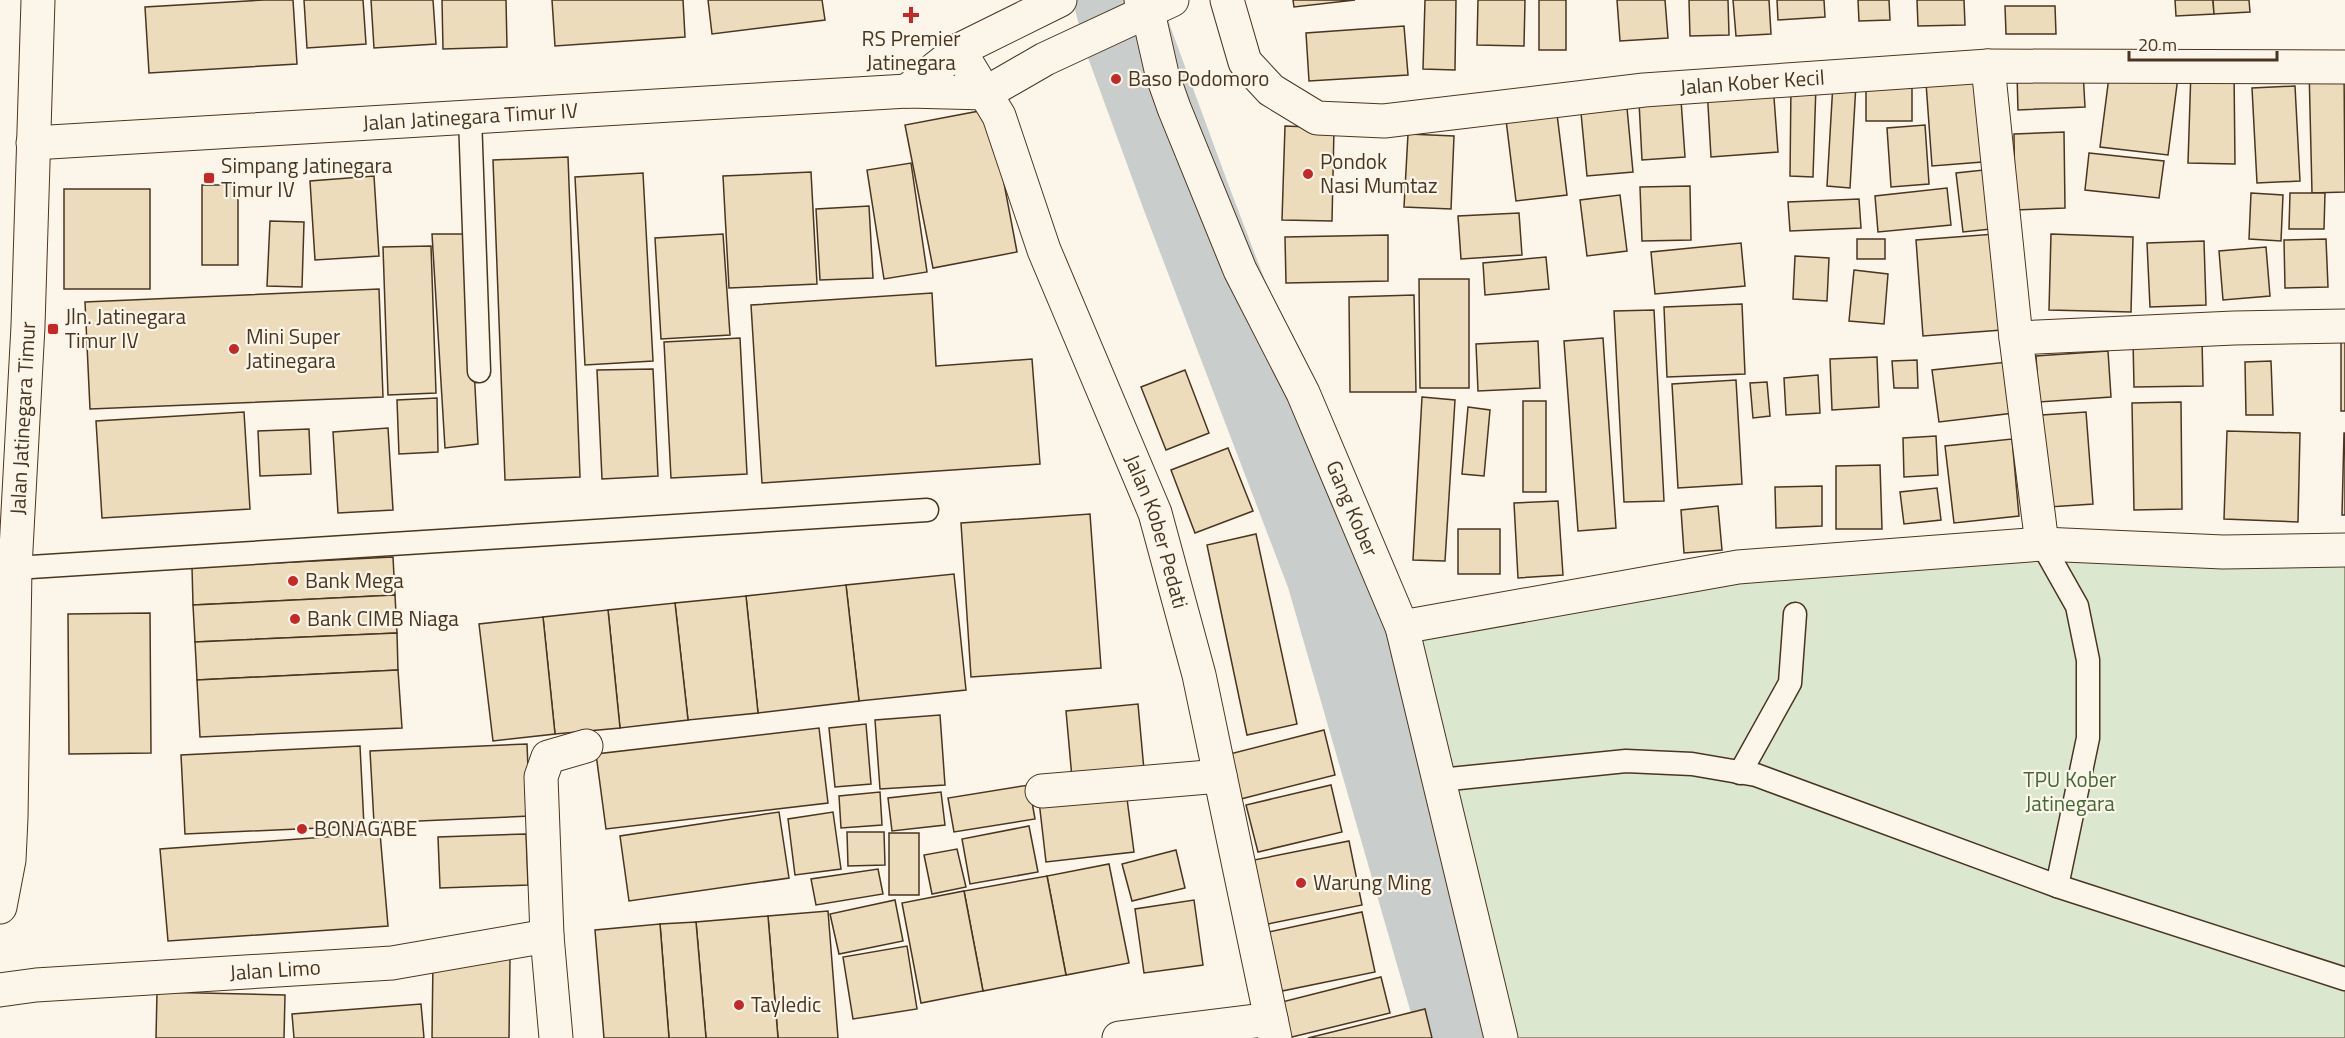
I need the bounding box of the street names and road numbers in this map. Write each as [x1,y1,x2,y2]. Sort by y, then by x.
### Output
street label: Jalan Kober Kecil [1679,60,1826,102]
street label: Jalan Jatinegara Timur IV [361,94,579,138]
street label: Jalan Jatinegara Timur [1,321,43,516]
street label: Jalan Kober Pedati [1117,449,1197,612]
street label: Gang Kober [1318,455,1387,561]
street label: Jalan Limo [229,950,322,988]

